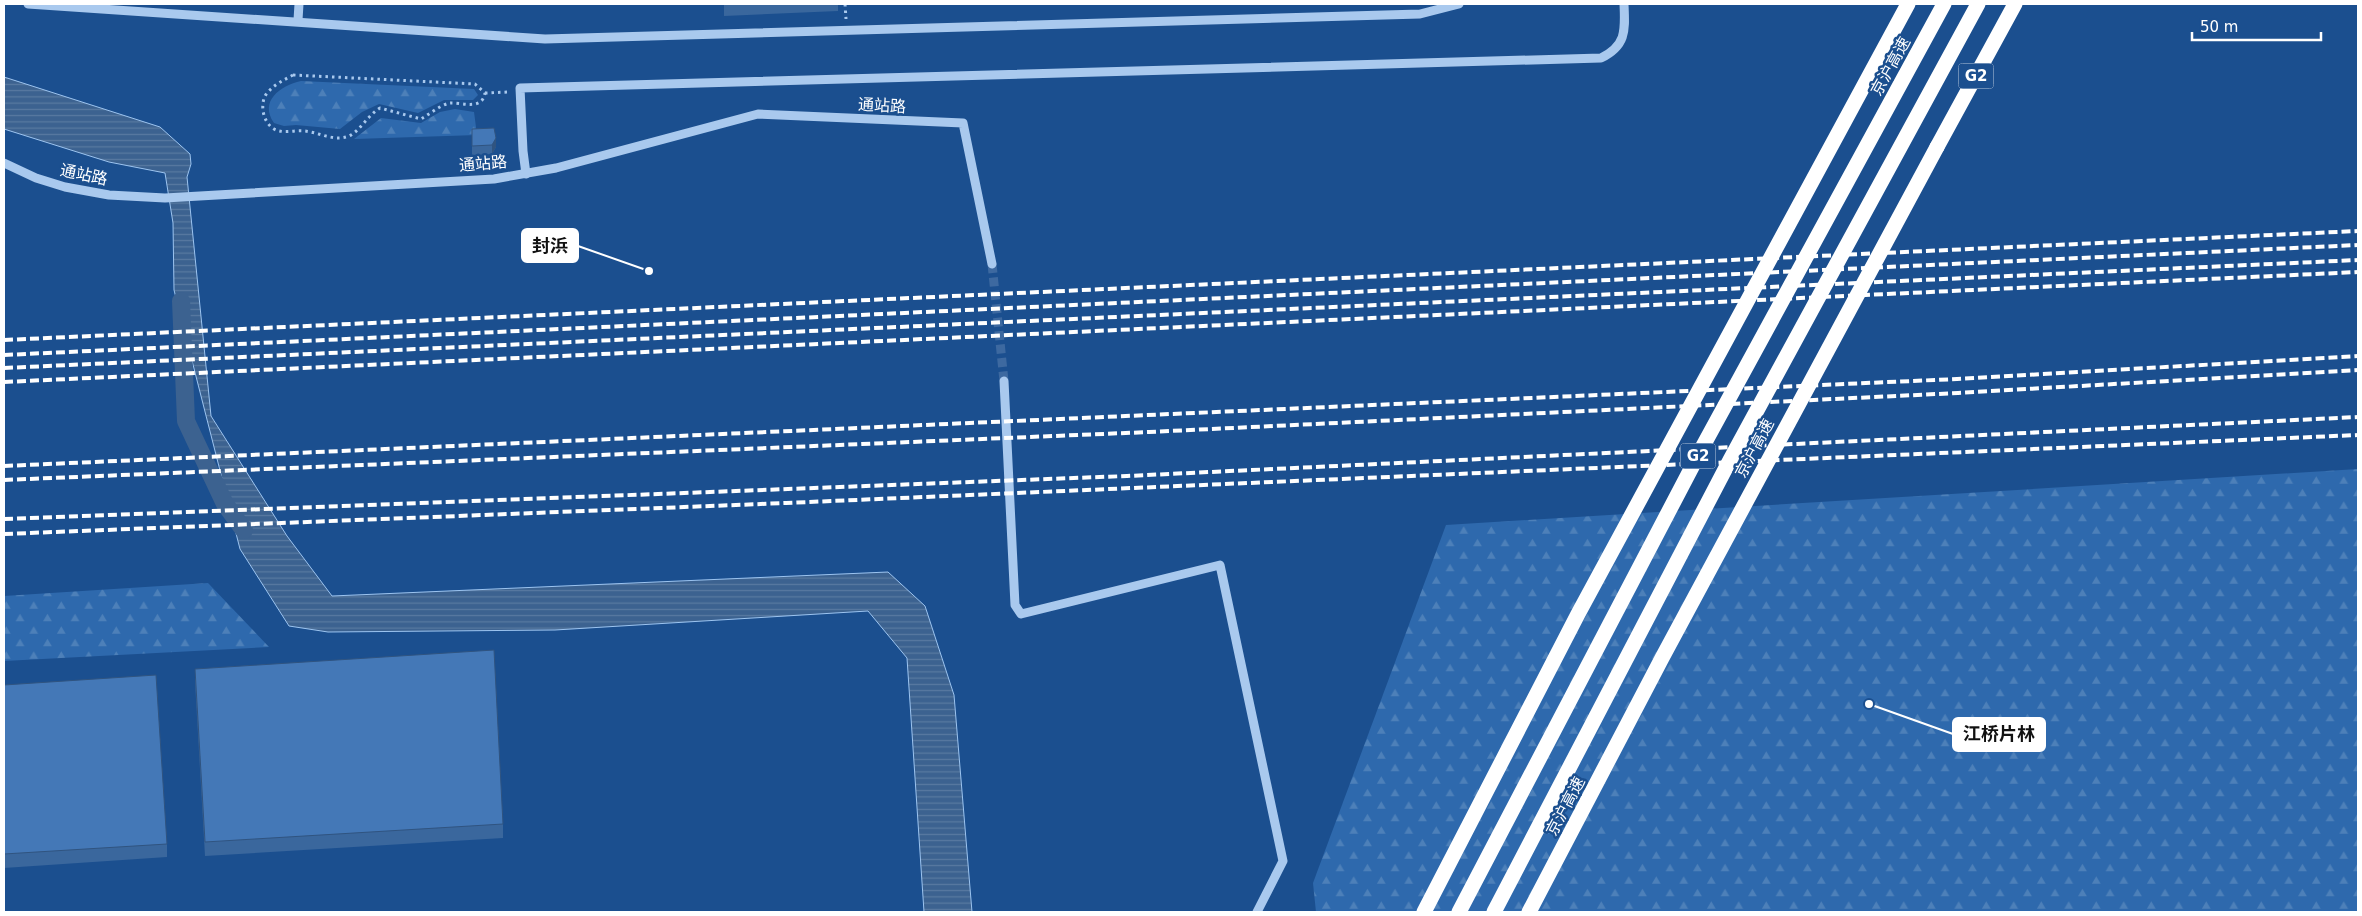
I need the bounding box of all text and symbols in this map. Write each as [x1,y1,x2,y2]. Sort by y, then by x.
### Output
scale bar [2192,10,2321,42]
text: 50 m [2200,18,2238,36]
street label: 京沪高速 [1867,34,1914,99]
road number: G2 [1958,64,1994,88]
street label: 通站路 [858,95,906,116]
street label: 通站路 [458,152,508,175]
street label: 通站路 [58,160,109,189]
callout: 封浜 [522,229,578,262]
text: 封浜 [532,235,568,256]
street label: 京沪高速 [1731,416,1778,481]
road number: G2 [1680,444,1716,468]
callout: 江桥片林 [1953,718,2045,751]
text: 江桥片林 [1963,723,2035,744]
street label: 京沪高速 [1542,774,1589,839]

